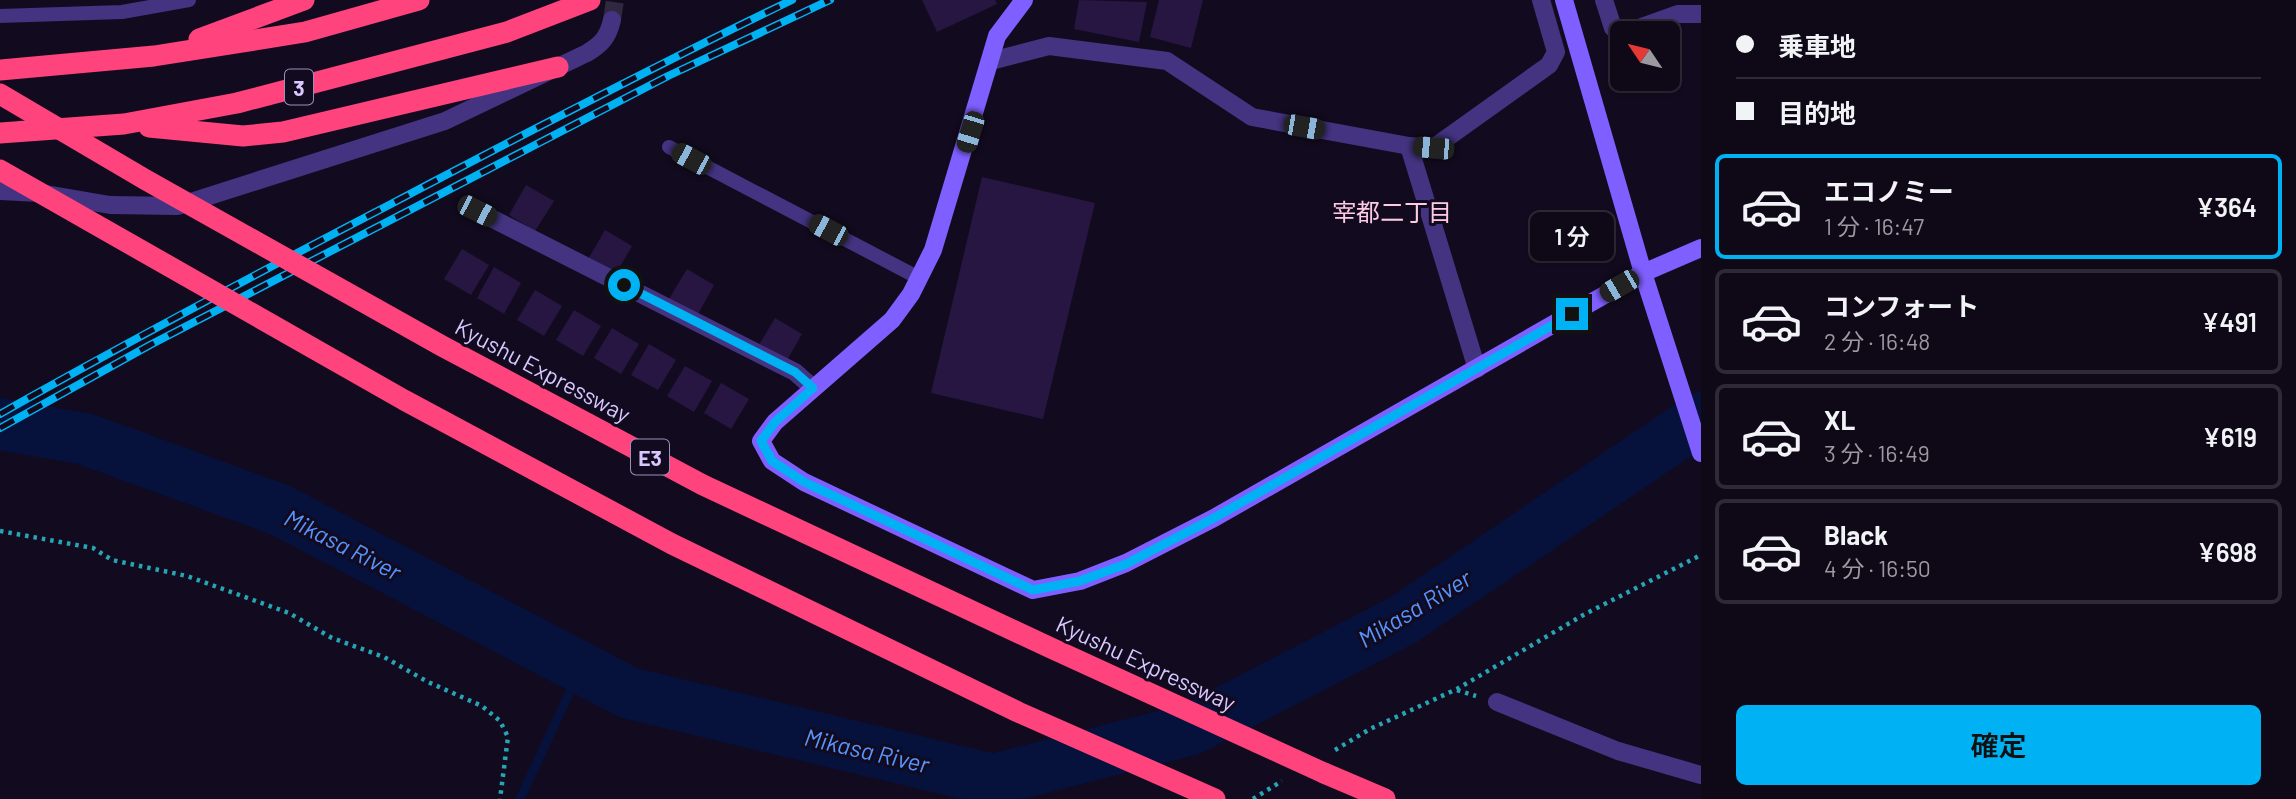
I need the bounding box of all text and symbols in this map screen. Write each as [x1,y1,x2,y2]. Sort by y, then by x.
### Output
north arrow [1610,21,1680,91]
map controls [1610,21,1680,91]
text: 乗車地 [1778,30,1856,61]
road number: 3 [285,70,313,104]
text: 目的地 [1778,97,1856,128]
car [954,109,987,155]
car [1282,113,1327,141]
car [1412,136,1455,160]
car [668,140,715,178]
icon: car [1740,175,1803,238]
text: エコノミー [1824,175,1954,206]
text: ¥364 [2196,191,2257,222]
car [454,192,501,230]
district label: 宰都二丁目 [1332,197,1452,226]
car [805,211,852,249]
callout: 1 分 [1530,212,1614,262]
text: 1 分 · 16:47 [1824,212,1924,240]
text: 1 分 [1554,222,1590,250]
car [1596,266,1643,306]
route start [608,269,640,301]
icon: car [1740,290,1803,353]
text: コンフォート [1824,290,1979,321]
route end [1556,298,1588,330]
text: ¥491 [2202,306,2257,337]
street label: Kyushu Expressway [451,312,636,428]
text: 2 分 · 16:48 [1824,327,1930,355]
text: XL [1824,404,1855,435]
icon: car [1740,405,1803,468]
text: ¥619 [2203,421,2257,452]
text: 3 分 · 16:49 [1824,439,1930,467]
road number: E3 [631,440,669,475]
water label: Mikasa River [280,502,407,586]
text: Black [1824,519,1888,550]
icon: car [1740,520,1803,583]
text: ¥698 [2198,536,2257,567]
text: 4 分 · 16:50 [1824,554,1931,582]
water label: Mikasa River [1352,562,1477,653]
street label: Kyushu Expressway [1052,609,1240,717]
button: 確定 [1736,705,2261,785]
water label: Mikasa River [802,722,934,779]

